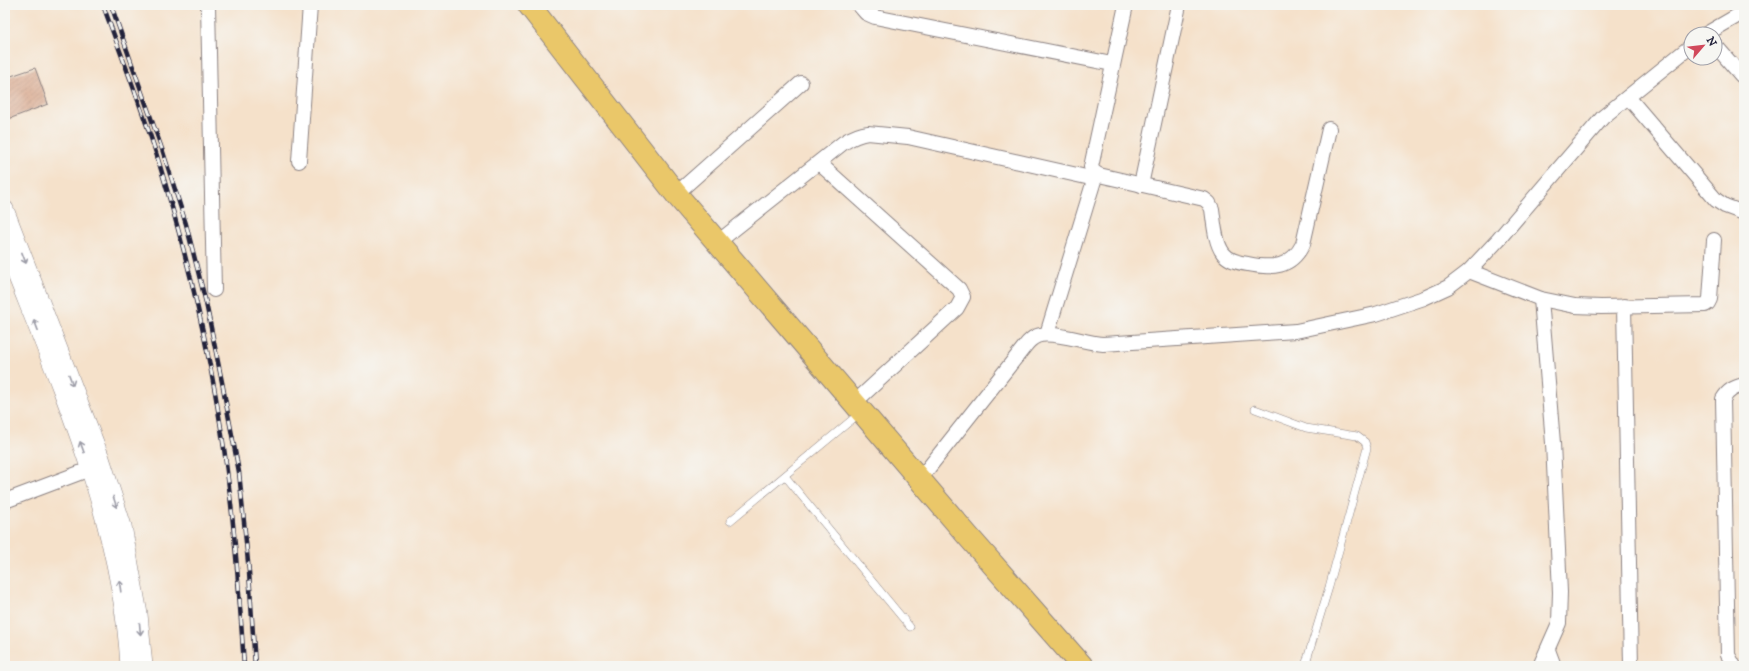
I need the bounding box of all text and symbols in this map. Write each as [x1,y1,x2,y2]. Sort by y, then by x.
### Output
north arrow [1683,26,1723,66]
text: N [1703,35,1719,49]
one-way arrow [20,252,28,264]
one-way arrow [31,320,39,332]
one-way arrow [67,373,75,385]
one-way arrow [77,441,85,453]
one-way arrow [112,495,119,508]
one-way arrow [116,580,124,593]
one-way arrow [137,622,144,635]

